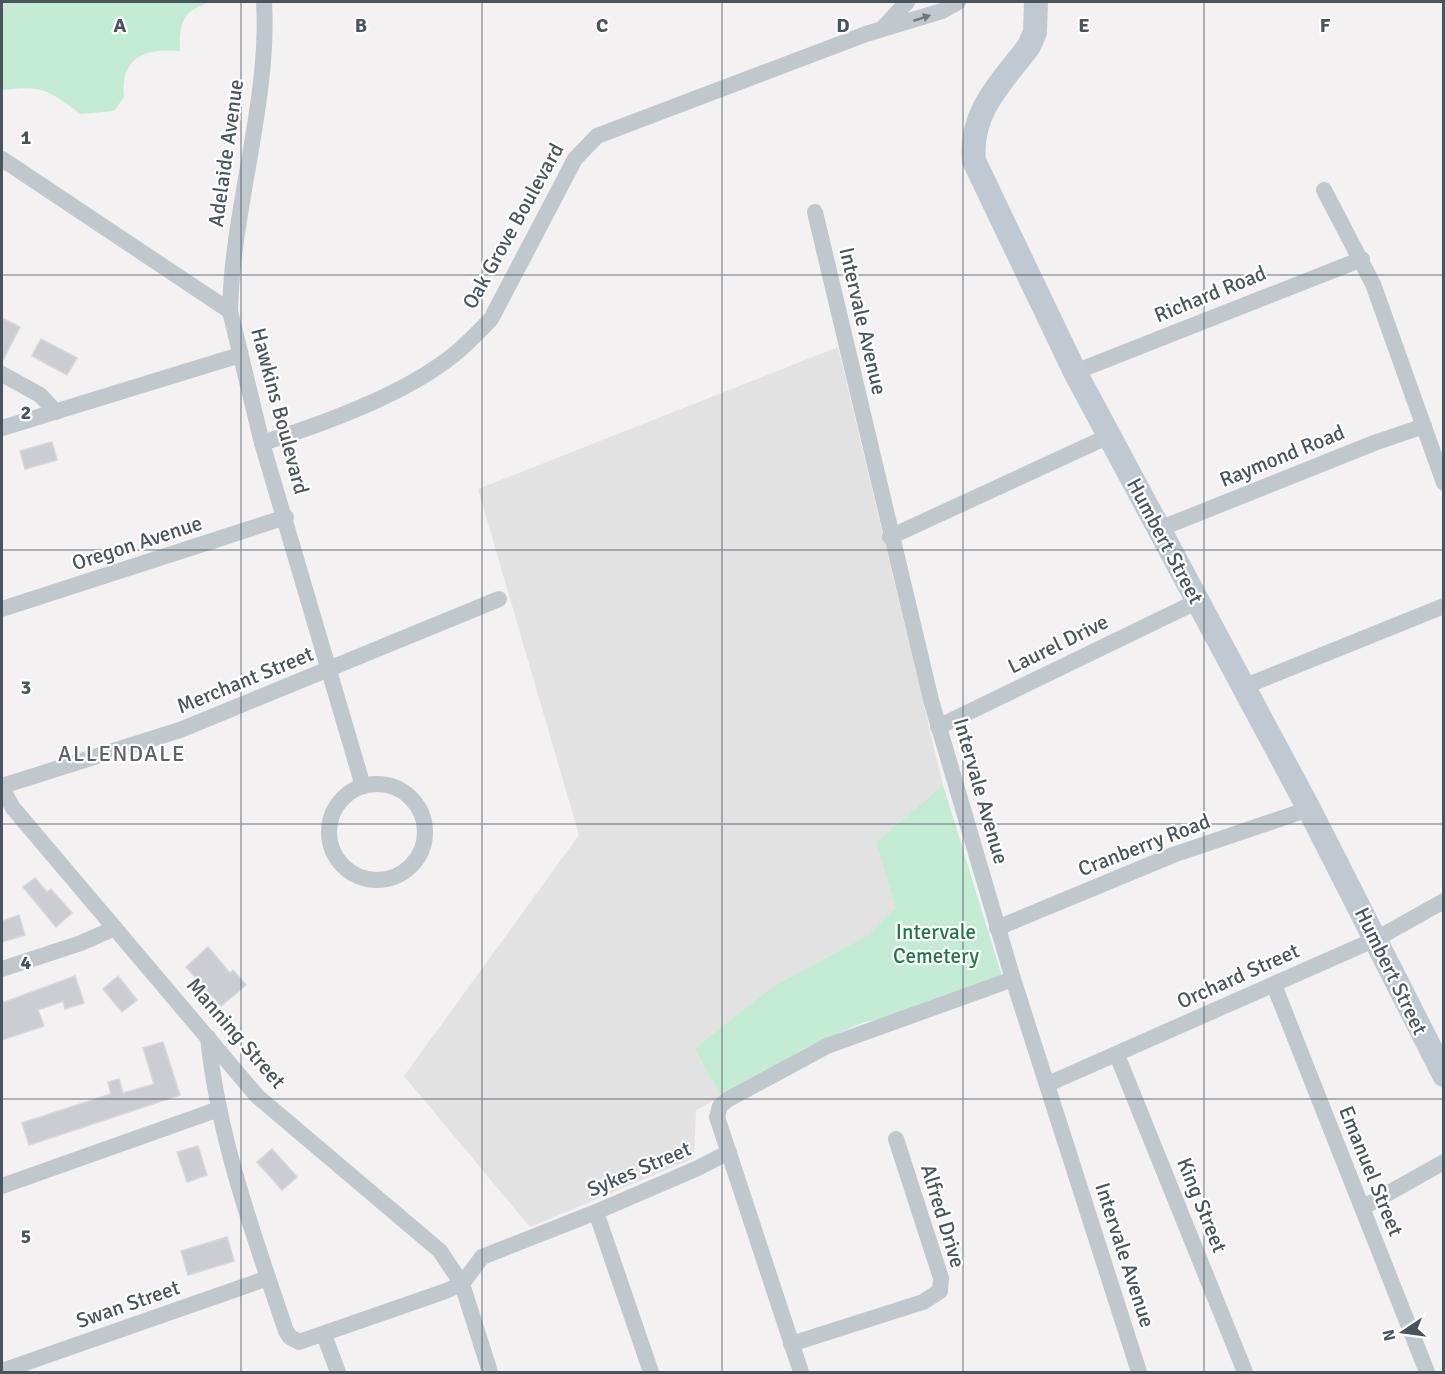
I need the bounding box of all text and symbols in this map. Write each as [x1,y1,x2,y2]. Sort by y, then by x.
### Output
one-way arrow [913,12,931,22]
text: A [114,13,127,38]
text: B [355,13,367,38]
text: C [596,13,608,38]
text: D [836,13,850,38]
text: E [1078,13,1090,38]
text: F [1320,13,1331,38]
street label: Adelaide Avenue [203,77,249,229]
text: 1 [21,125,32,150]
street label: Oak Grove Boulevard [457,139,569,313]
street label: Intervale Avenue [833,245,893,397]
street label: Richard Road [1150,260,1270,328]
street label: Hawkins Boulevard [245,325,315,497]
text: 2 [21,400,31,425]
street label: Raymond Road [1216,419,1348,493]
street label: Humbert Street [1121,474,1209,608]
street label: Oregon Avenue [69,510,205,576]
street label: Laurel Drive [1004,609,1112,679]
street label: Merchant Street [173,641,317,719]
text: 3 [21,675,31,700]
street label: Intervale Avenue [948,715,1014,867]
district label: ALLENDALE [58,740,186,767]
street label: Cranberry Road [1074,808,1214,882]
street label: Humbert Street [1349,903,1433,1039]
park label: Intervale Cemetery [893,919,979,969]
street label: Orchard Street [1173,937,1303,1015]
text: 4 [21,950,32,975]
street label: Manning Street [181,972,291,1094]
street label: Emanuel Street [1333,1102,1409,1240]
street label: Sykes Street [583,1136,695,1202]
street label: King Street [1171,1154,1233,1256]
street label: Alfred Drive [915,1161,971,1271]
street label: Intervale Avenue [1089,1179,1161,1331]
text: 5 [21,1224,31,1249]
street label: Swan Street [73,1274,183,1334]
north arrow [1373,1302,1433,1362]
text: N [1378,1327,1400,1343]

